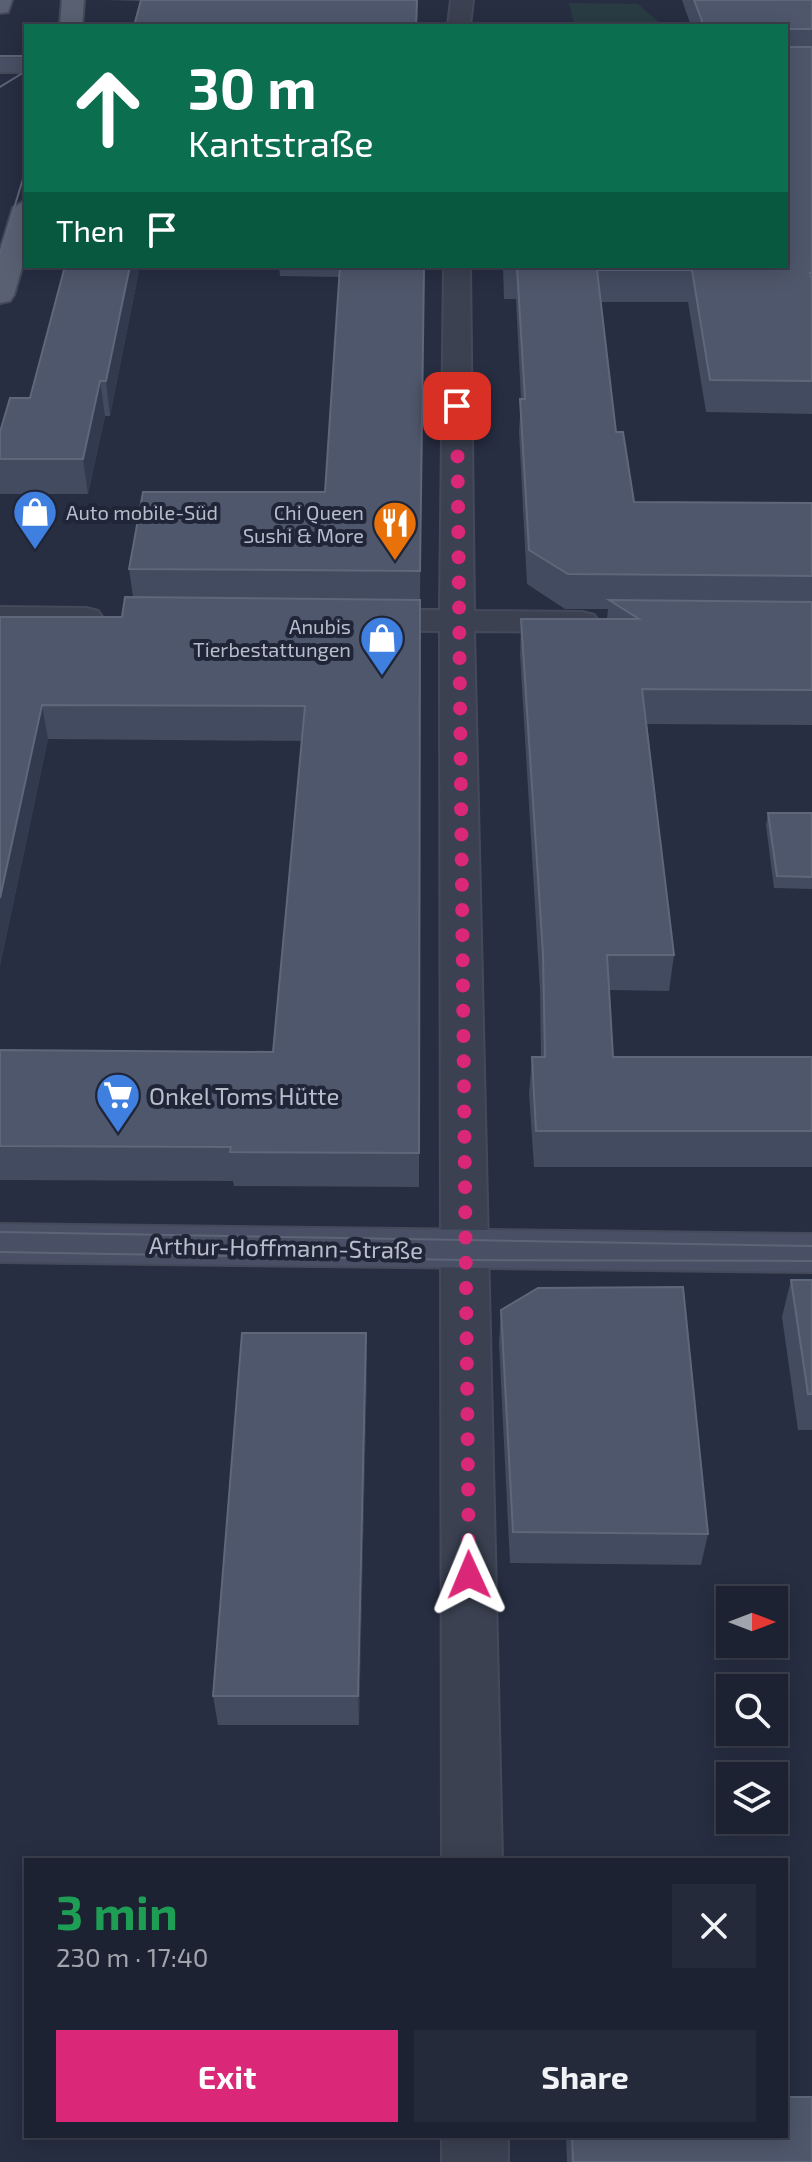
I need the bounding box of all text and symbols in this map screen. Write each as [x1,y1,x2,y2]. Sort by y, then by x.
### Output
text: 30 m [188,53,317,120]
icon: ahead [56,56,160,160]
text: Kantstraße [188,121,374,164]
icon: arrive [140,208,184,252]
text: Then [56,212,124,248]
pin [423,372,491,440]
icon: arrive [435,384,479,428]
shop icon: Auto mobile-Süd [11,488,59,551]
restaurant icon: Chi Queen Sushi & More [371,499,419,562]
place label: Auto mobile-Süd [66,500,218,524]
place label: Chi Queen Sushi & More [243,500,364,547]
place label: Anubis Tierbestattungen [193,614,351,661]
shop icon: Anubis Tierbestattungen [358,614,406,677]
supermarket icon: Onkel Toms Hütte [94,1071,142,1134]
place label: Onkel Toms Hütte [149,1081,339,1110]
street label: Arthur-Hoffmann-Straße [149,1230,423,1264]
position arrow [427,1533,511,1617]
north arrow [716,1586,788,1658]
map controls [716,1586,788,1834]
button: search [716,1674,788,1746]
button: layers [716,1762,788,1834]
text: 3 min [56,1882,178,1940]
button: close [672,1884,756,1968]
text: 230 m · 17:40 [56,1941,209,1972]
button: Exit [56,2030,398,2122]
button: Share [414,2030,756,2122]

